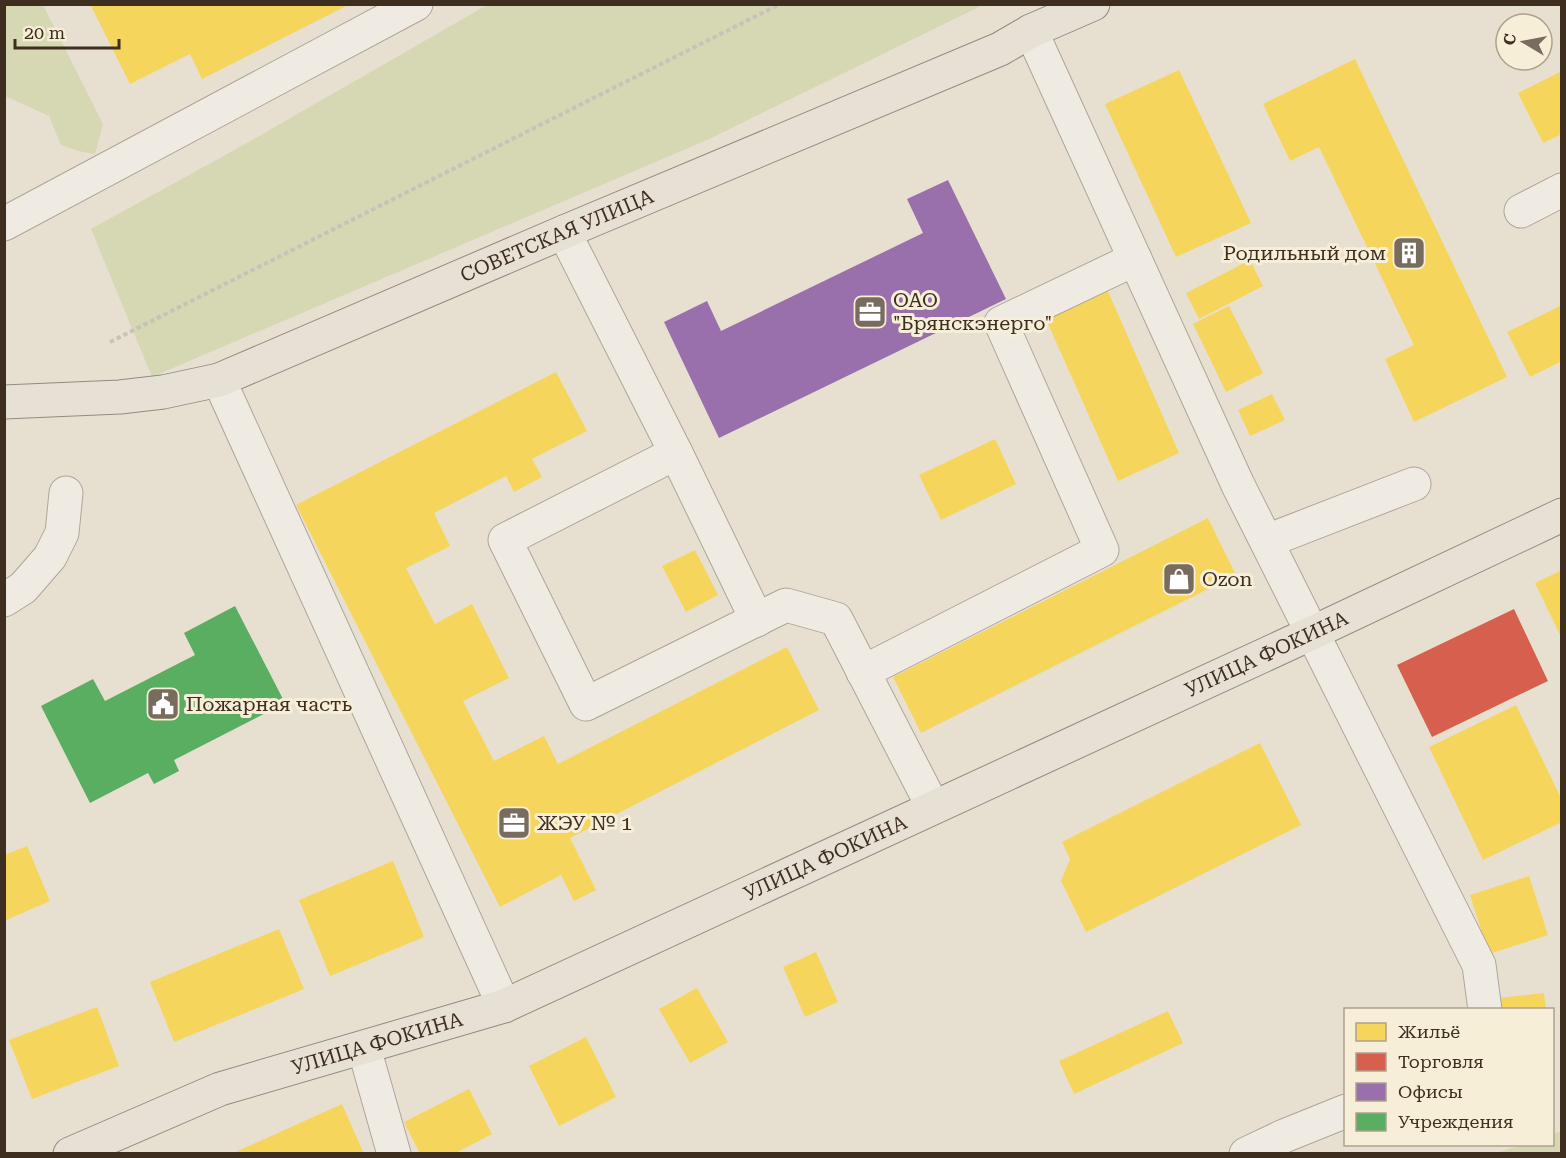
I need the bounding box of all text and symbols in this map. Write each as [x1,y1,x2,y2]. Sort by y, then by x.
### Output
scale bar [15,12,118,50]
north arrow [1494,12,1554,72]
text: 20 m [24,22,65,43]
text: С [1499,32,1520,47]
street label: СОВЕТСКАЯ УЛИЦА [457,184,657,287]
building icon: Родильный дом [1391,235,1427,271]
place label: Родильный дом [1223,241,1386,265]
place label: ОАО "Брянскэнерго" [893,288,1052,335]
office icon: ОАО "Брянскэнерго" [852,294,888,330]
shop icon: Ozon [1161,561,1197,597]
place label: Ozon [1202,567,1253,591]
street label: УЛИЦА ФОКИНА [1181,606,1352,702]
public building icon: Пожарная часть [145,686,181,722]
place label: Пожарная часть [186,692,352,716]
office icon: ЖЭУ № 1 [496,805,532,841]
street label: УЛИЦА ФОКИНА [740,810,910,906]
place label: ЖЭУ № 1 [537,811,632,835]
street label: УЛИЦА ФОКИНА [289,1007,465,1079]
legend [1344,1008,1554,1146]
text: Жильё [1398,1021,1460,1042]
text: Торговля [1398,1051,1484,1072]
text: Офисы [1398,1081,1463,1102]
text: Учреждения [1398,1111,1513,1132]

